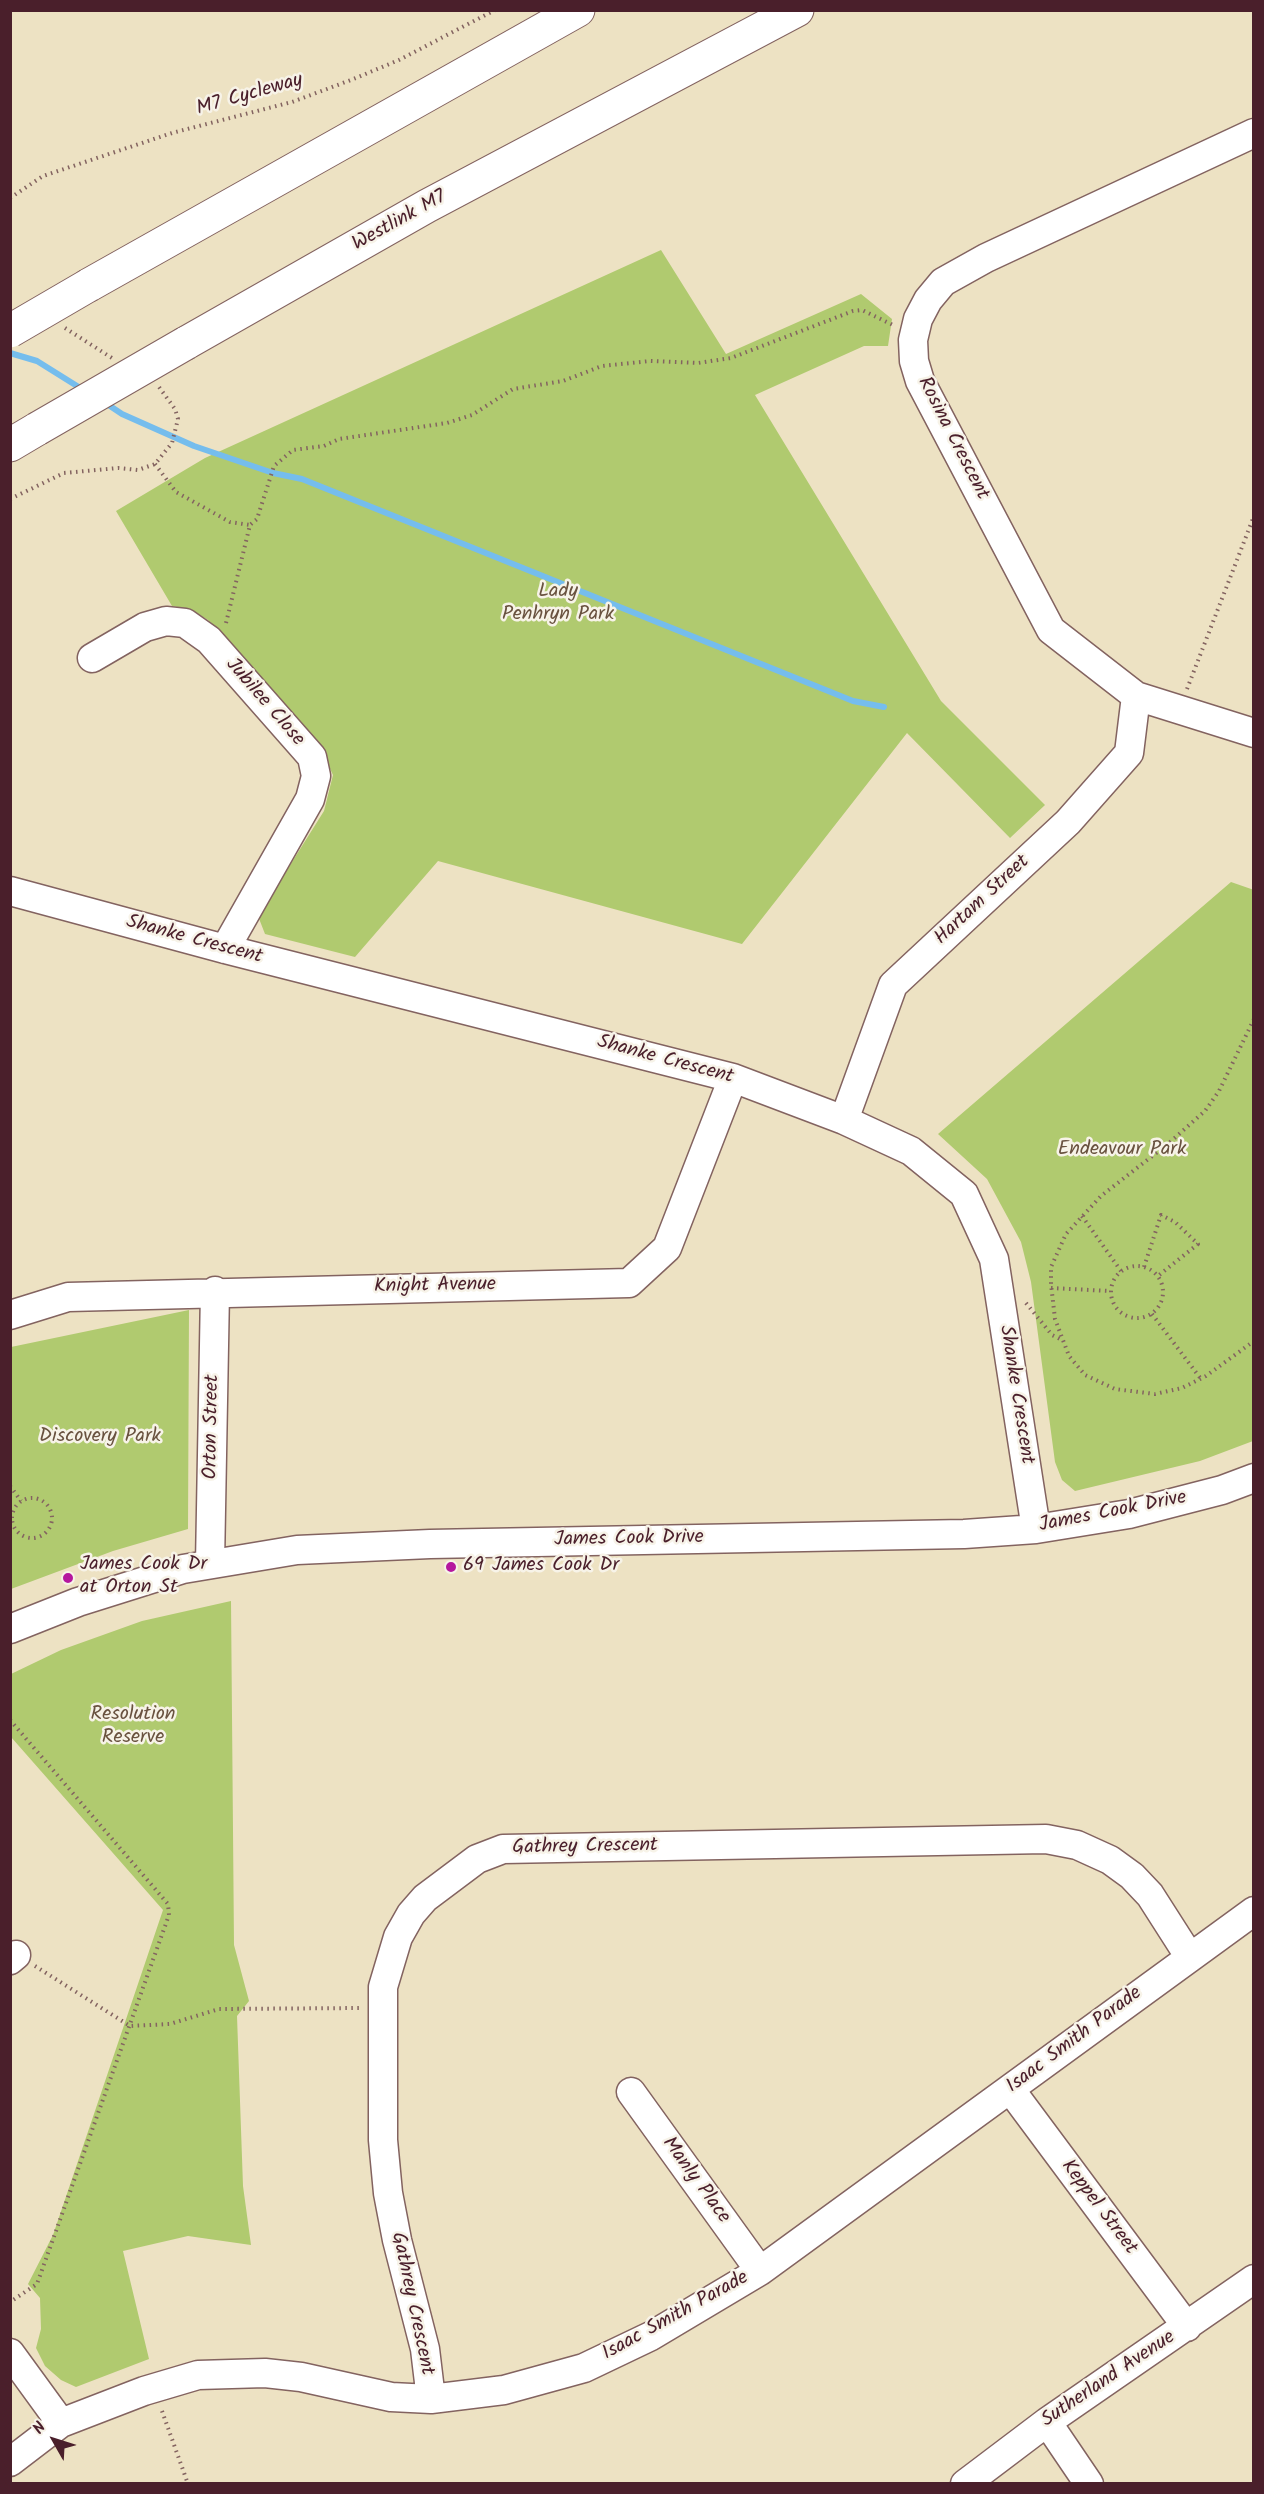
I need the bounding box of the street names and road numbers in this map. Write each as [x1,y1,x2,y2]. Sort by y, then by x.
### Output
street label: M7 Cycleway [194,69,306,123]
street label: Westlink M7 [349,186,451,258]
street label: Rosina Crescent [911,374,993,504]
street label: Jubilee Close [219,654,309,752]
street label: Hartam Street [931,851,1035,951]
street label: Shanke Crescent [123,911,265,971]
street label: Shanke Crescent [594,1031,736,1091]
street label: Knight Avenue [374,1274,496,1300]
street label: Shanke Crescent [992,1324,1038,1466]
street label: Orton Street [200,1374,226,1480]
street label: James Cook Drive [1037,1487,1189,1539]
street label: James Cook Drive [554,1527,704,1553]
street label: Gathrey Crescent [512,1835,658,1861]
street label: Isaac Smith Parade [1003,1982,1147,2100]
street label: Manly Place [656,2133,734,2229]
street label: Keppel Street [1055,2156,1141,2260]
street label: Gathrey Crescent [384,2230,438,2378]
street label: Isaac Smith Parade [599,2267,753,2367]
street label: Sutherland Avenue [1038,2326,1180,2434]

